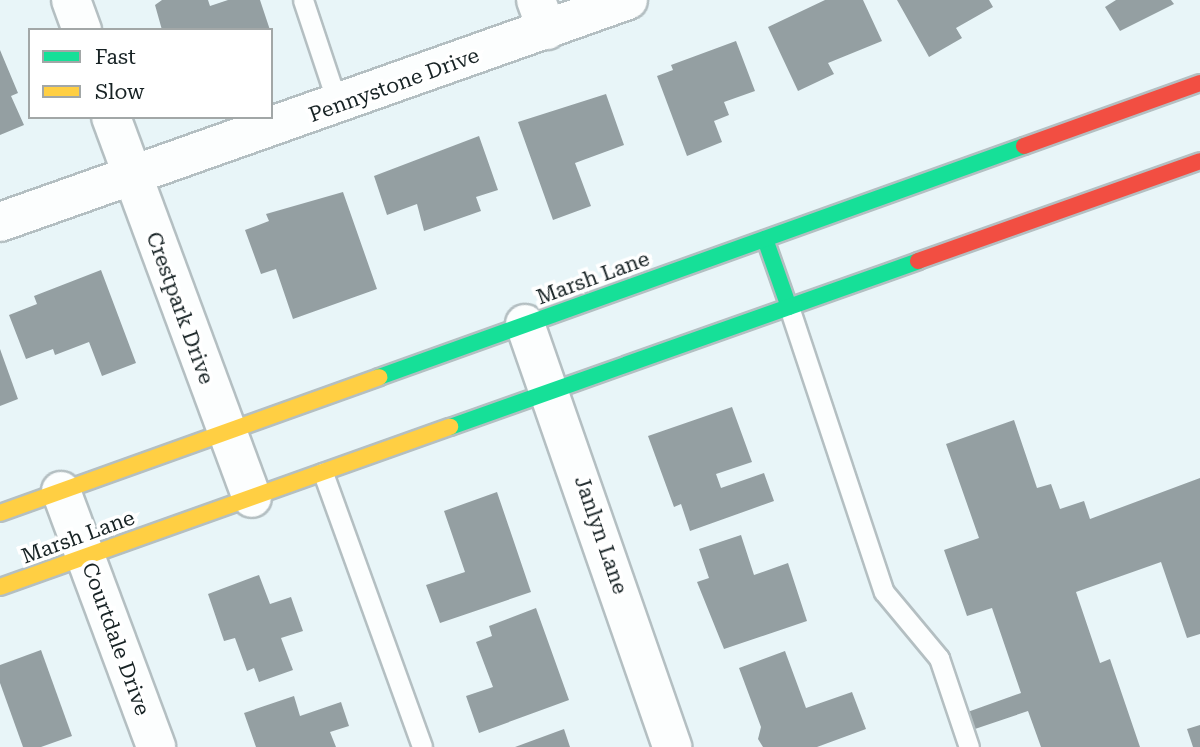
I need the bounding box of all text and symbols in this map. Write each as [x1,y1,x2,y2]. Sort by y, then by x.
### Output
legend [28,28,273,119]
street label: Pennystone Drive [305,42,483,128]
text: Fast [95,45,136,69]
text: Slow [95,80,144,104]
street label: Crestpark Drive [141,229,219,387]
street label: Marsh Lane [533,246,653,310]
street label: Janlyn Lane [569,473,633,597]
street label: Marsh Lane [18,505,138,569]
street label: Courtdale Drive [77,559,155,719]

